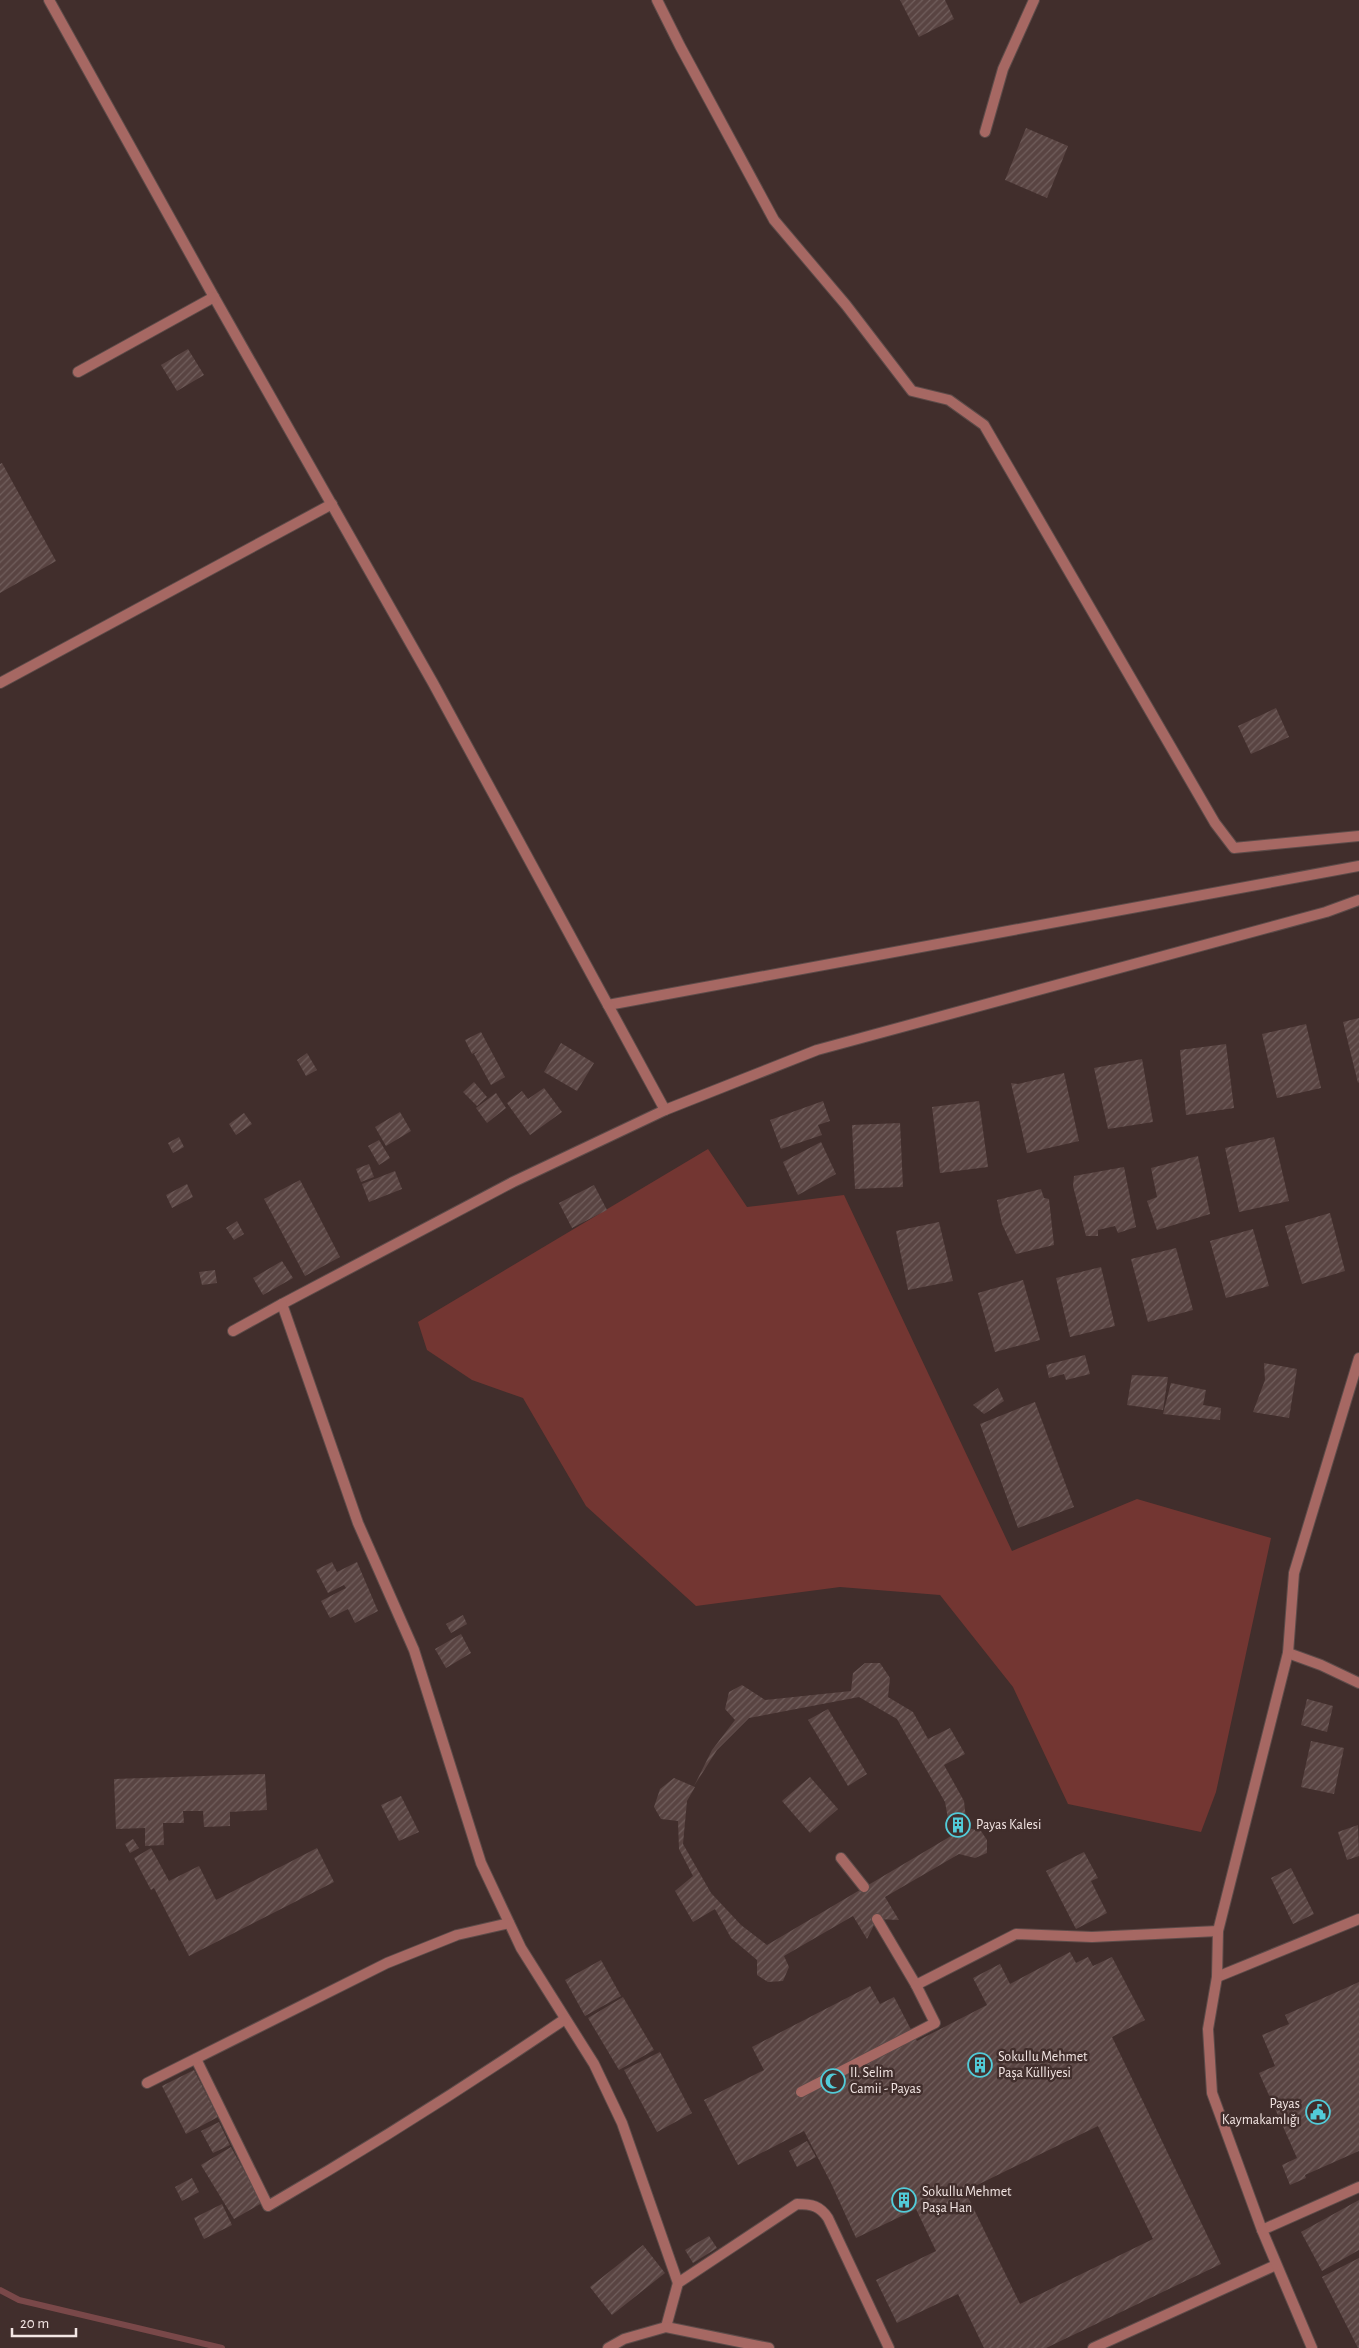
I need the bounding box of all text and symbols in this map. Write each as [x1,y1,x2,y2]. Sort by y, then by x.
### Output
building icon: Payas Kalesi [945,1812,971,1838]
place label: Payas Kalesi [976,1818,1041,1832]
place label: Sokullu Mehmet Paşa Külliyesi [998,2050,1088,2080]
building icon: Sokullu Mehmet Paşa Külliyesi [967,2052,993,2078]
place label: II. Selim Camii - Payas [850,2066,921,2096]
mosque icon: II. Selim Camii - Payas [820,2068,846,2094]
place label: Payas Kaymakamlığı [1222,2097,1300,2127]
public building icon: Payas Kaymakamlığı [1305,2099,1331,2125]
place label: Sokullu Mehmet Paşa Han [922,2185,1012,2215]
building icon: Sokullu Mehmet Paşa Han [891,2187,917,2213]
scale bar [12,2306,76,2338]
text: 20 m [20,2316,49,2331]

